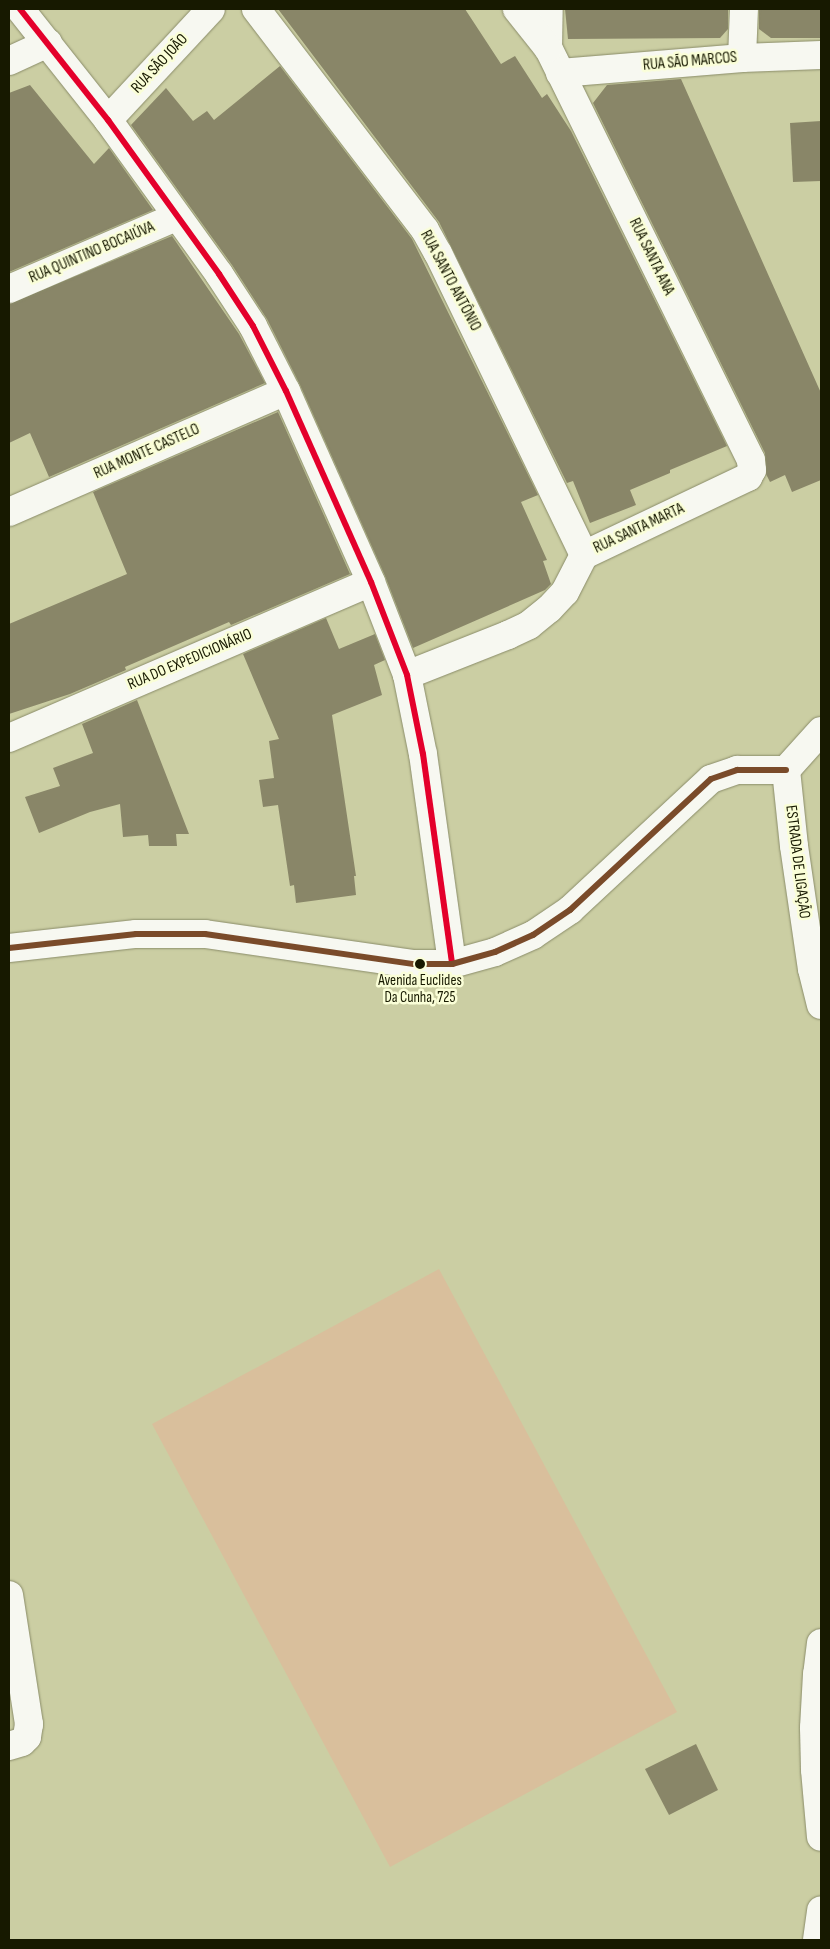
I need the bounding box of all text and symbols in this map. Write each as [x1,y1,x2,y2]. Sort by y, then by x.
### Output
street label: RUA SÃO JOÃO [128,30,192,98]
street label: RUA SÃO MARCOS [642,48,738,76]
street label: RUA SANTA ANA [624,215,678,299]
street label: RUA QUINTINO BOCAIÚVA [26,218,158,288]
street label: RUA SANTO ANTÔNIO [415,227,485,335]
street label: RUA MONTE CASTELO [91,420,203,484]
street label: RUA SANTA MARTA [591,500,687,558]
street label: RUA DO EXPEDICIONÁRIO [125,625,255,695]
street label: ESTRADA DE LIGAÇÃO [781,804,813,920]
marker: Avenida Euclides Da Cunha, 725 [415,959,425,969]
place label: Avenida Euclides Da Cunha, 725 [378,971,462,1006]

